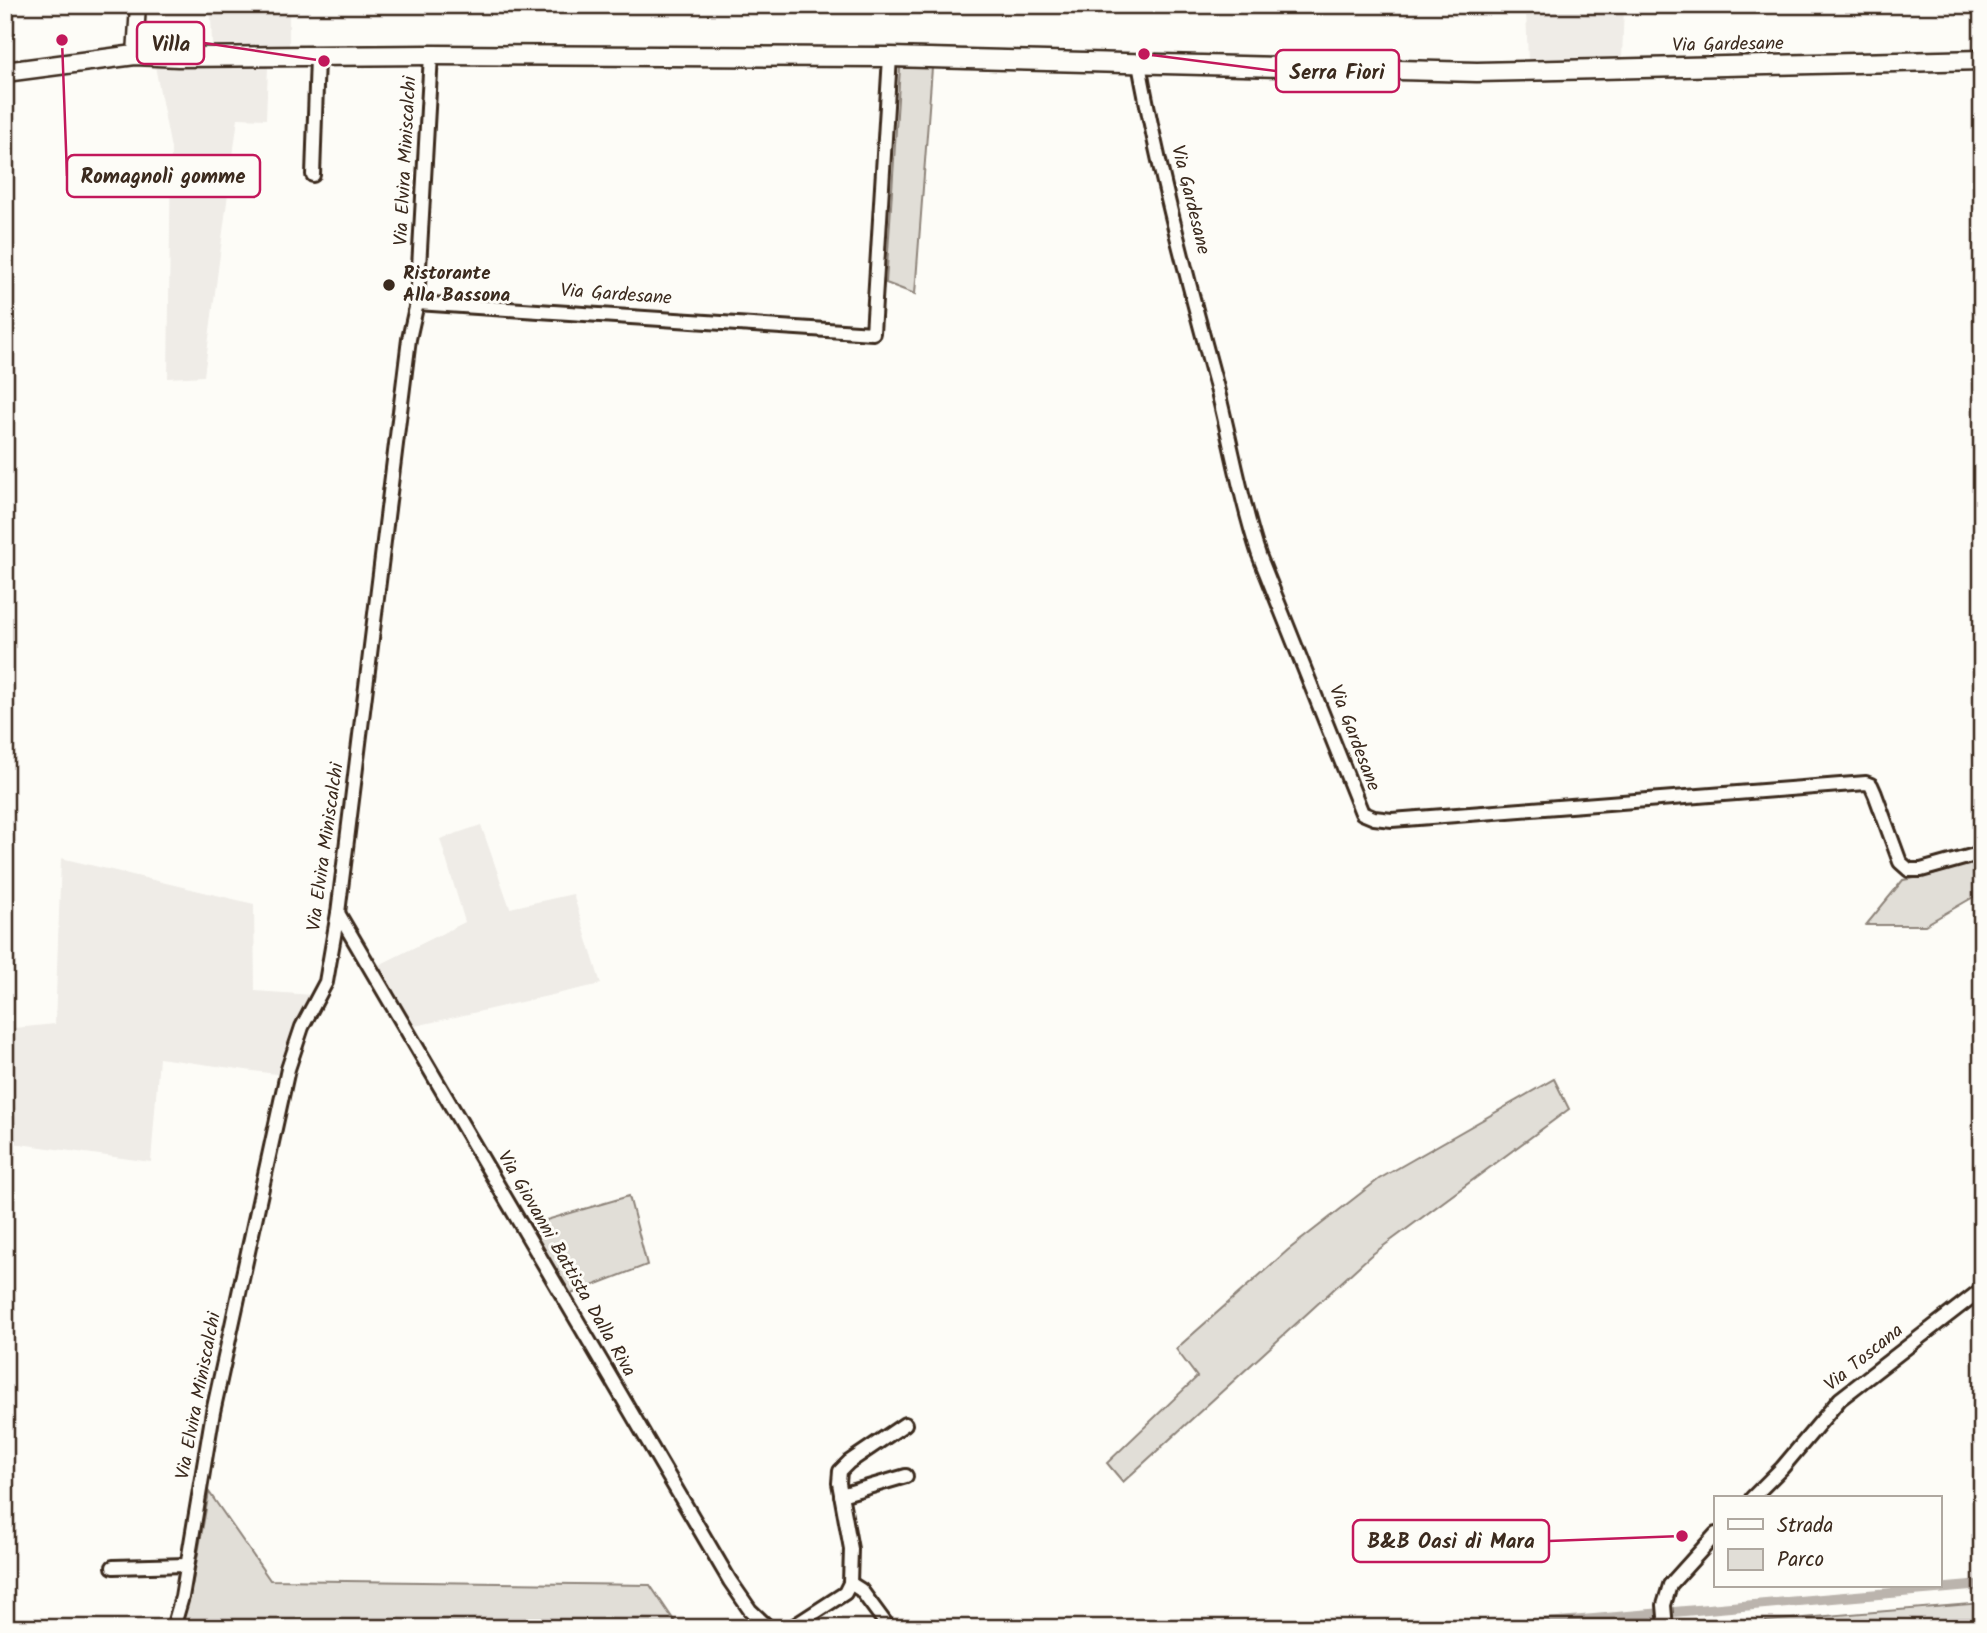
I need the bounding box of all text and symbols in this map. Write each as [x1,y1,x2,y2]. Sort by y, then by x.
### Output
callout: Villa [137,22,204,64]
text: Villa [152,29,191,62]
street label: Via Gardesane [1672,29,1785,61]
callout: Serra Fiori [1276,50,1399,92]
text: Serra Fiori [1289,57,1385,90]
street label: Via Elvira Miniscalchi [387,74,425,247]
street label: Via Gardesane [1162,142,1218,258]
callout: Romagnoli gomme [67,155,260,197]
text: Romagnoli gomme [81,161,245,194]
place label: Ristorante Alla Bassona [403,259,511,311]
street label: Via Gardesane [559,276,673,314]
marker: Ristorante Alla Bassona [381,277,397,293]
street label: Via Gardesane [1320,680,1388,796]
street label: Via Elvira Miniscalchi [299,759,353,933]
street label: Via Giovanni Battista Dalla Riva [489,1145,643,1383]
street label: Via Elvira Miniscalchi [168,1308,230,1482]
street label: Via Toscana [1818,1317,1910,1399]
legend [1714,1496,1941,1588]
text: Strada [1777,1510,1833,1543]
callout: B&B Oasi di Mara [1353,1520,1549,1562]
text: B&B Oasi di Mara [1367,1526,1535,1559]
text: Parco [1777,1544,1824,1577]

